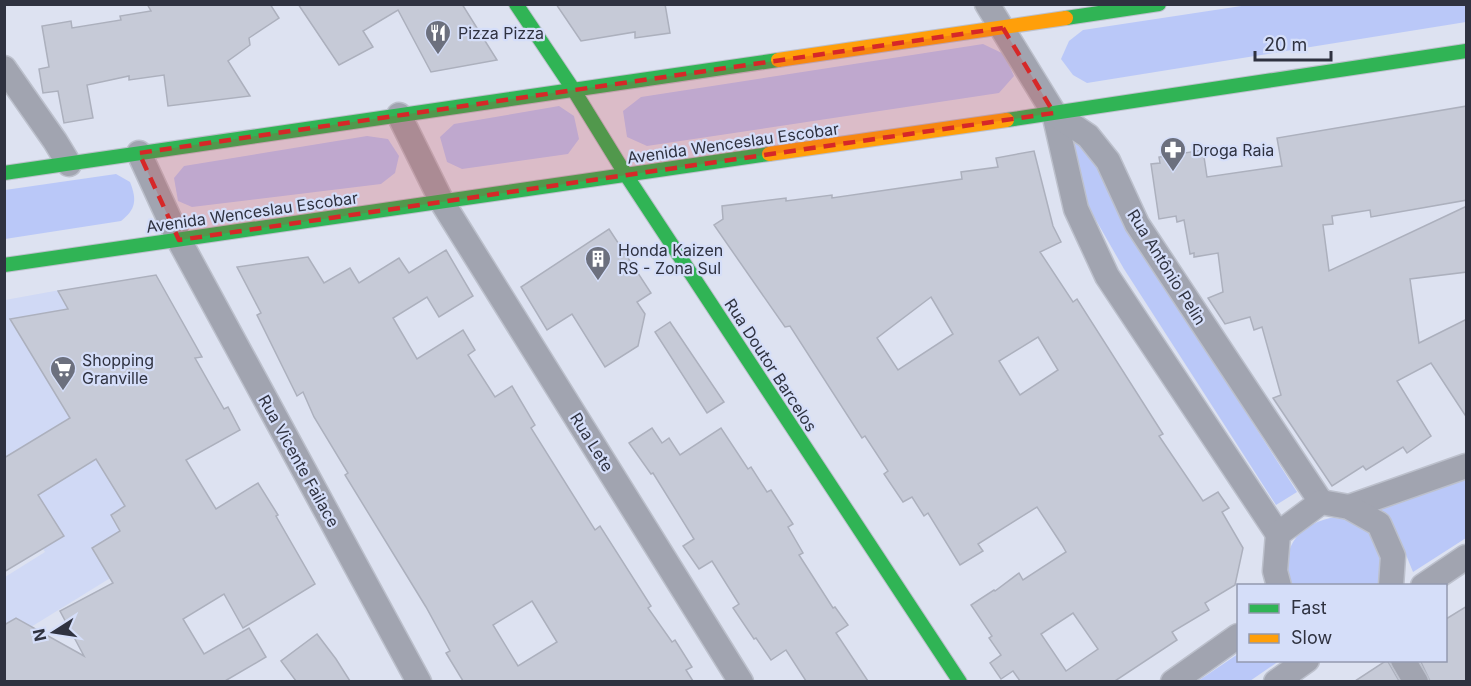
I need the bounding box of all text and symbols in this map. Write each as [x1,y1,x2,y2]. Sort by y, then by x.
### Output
restaurant icon: Pizza Pizza [423,18,453,56]
place label: Pizza Pizza [458,23,544,43]
scale bar [1255,24,1332,62]
text: 20 m [1264,34,1307,55]
street label: Avenida Wenceslau Escobar [626,118,840,168]
pharmacy icon: Droga Raia [1158,135,1188,173]
place label: Droga Raia [1192,140,1274,160]
street label: Avenida Wenceslau Escobar [145,187,359,237]
street label: Rua Antônio Pelin [1123,206,1211,328]
place label: Honda Kaizen RS - Zona Sul [618,240,723,278]
building icon: Honda Kaizen RS - Zona Sul [583,244,613,282]
street label: Rua Doutor Barcelos [721,295,821,435]
place label: Shopping Granville [82,350,154,388]
supermarket icon: Shopping Granville [48,354,78,392]
street label: Rua Vicente Failace [254,391,344,531]
street label: Rua Lete [566,409,618,475]
legend [1237,584,1447,662]
text: Fast [1291,597,1327,618]
north arrow [24,602,84,662]
text: N [28,627,50,643]
text: Slow [1291,627,1332,648]

